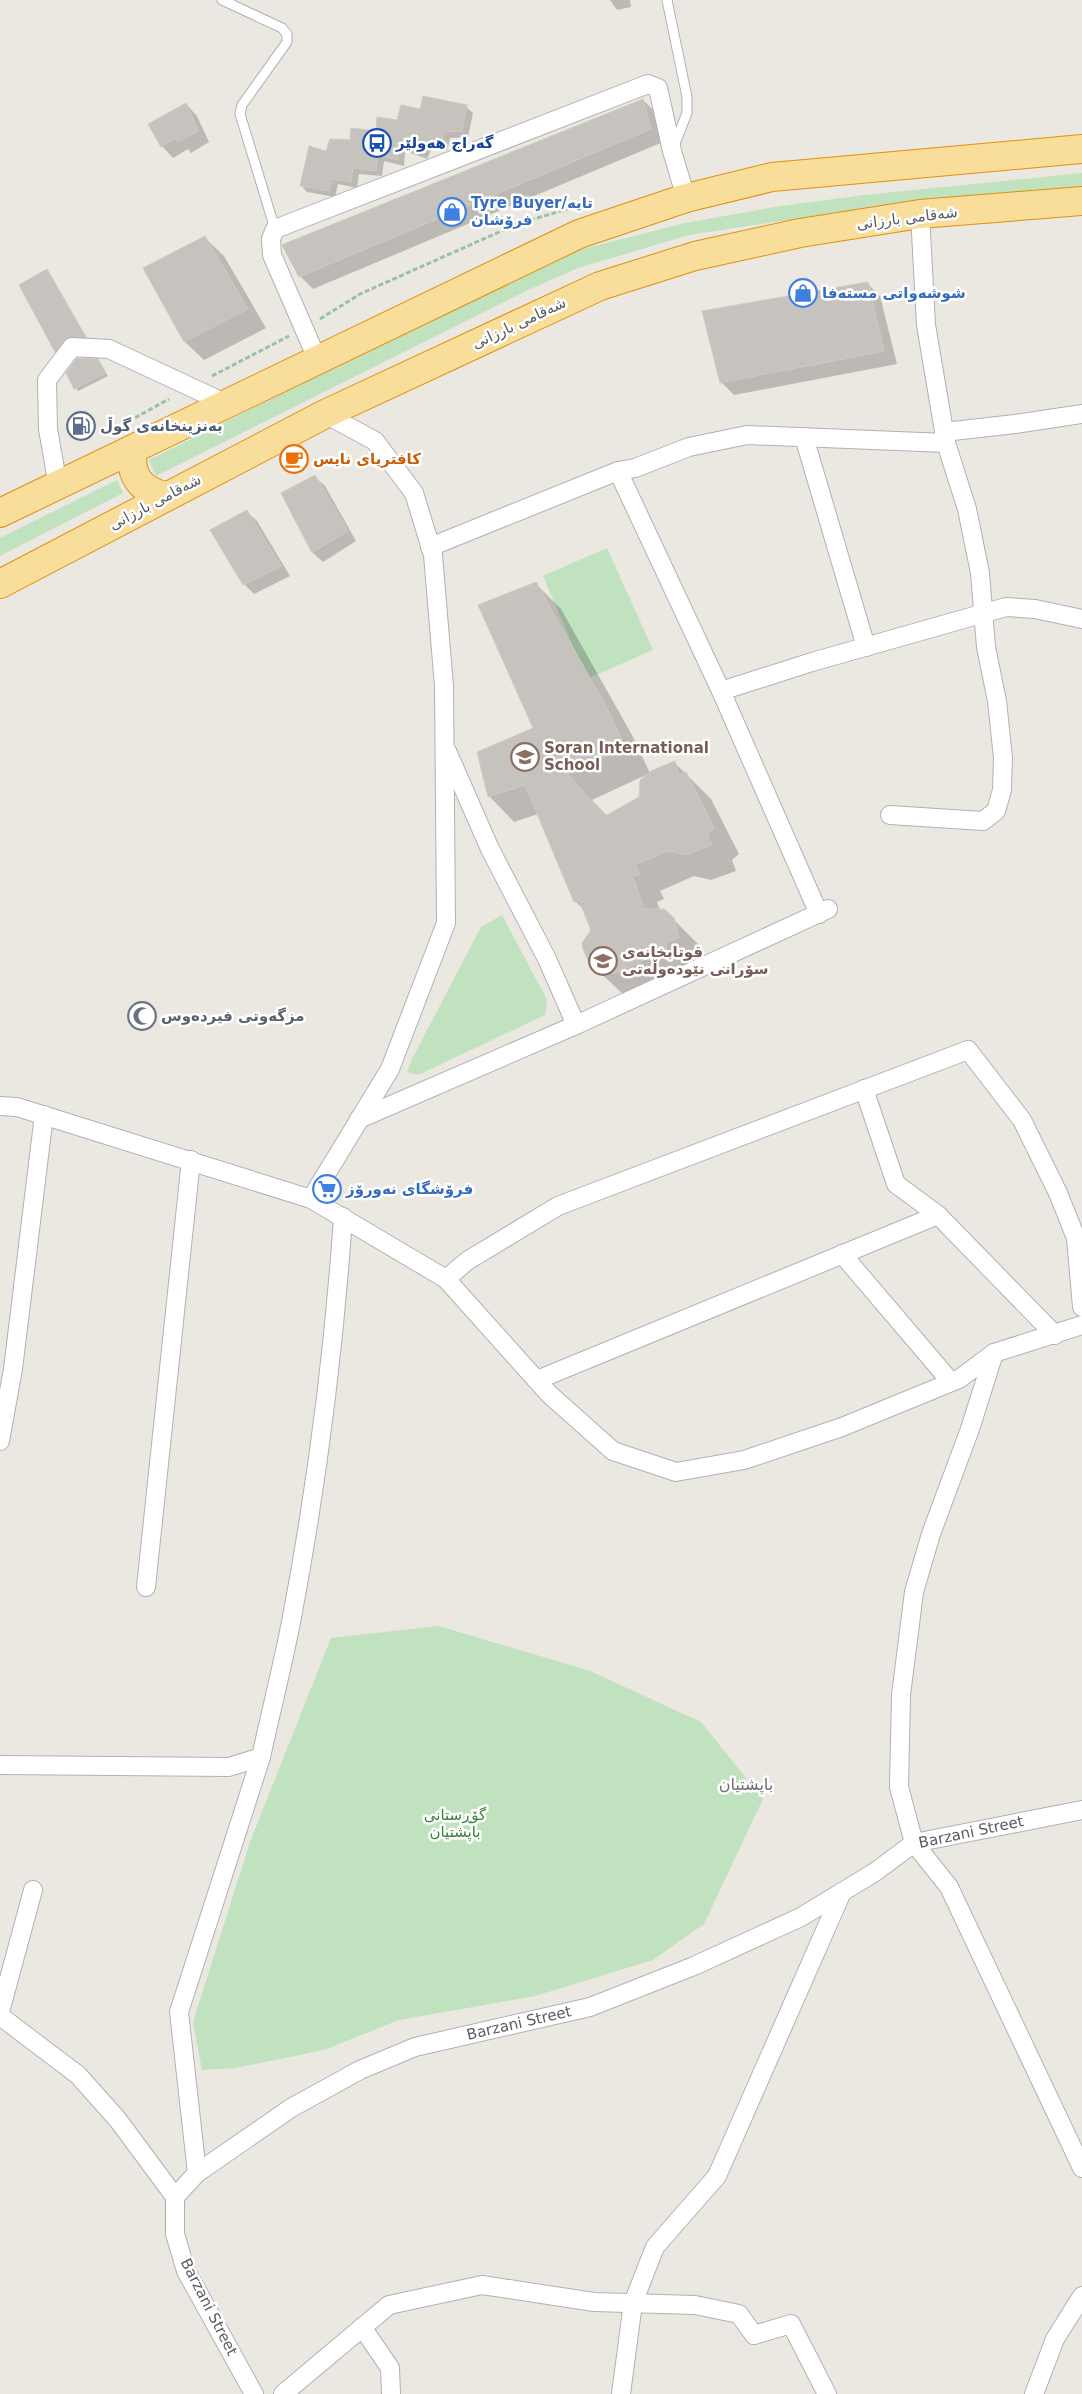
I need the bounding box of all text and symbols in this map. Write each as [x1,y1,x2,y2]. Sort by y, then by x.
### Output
bus stop icon: گەراج هەولێر [362,128,392,158]
place label: گەراج هەولێر [395,134,494,152]
place label: Tyre Buyer/تایە فرۆشان [471,194,593,229]
shop icon: Tyre Buyer/تایە فرۆشان [437,197,467,227]
street label: شەقامی بارزانی [855,203,959,233]
shop icon: شوشەواتی مستەفا [788,278,818,308]
place label: شوشەواتی مستەفا [822,284,966,302]
street label: شەقامی بارزانی [469,293,569,353]
fuel station icon: بەنزینخانەی گوڵ [66,411,96,441]
place label: بەنزینخانەی گوڵ [100,417,223,435]
cafe icon: کافتریای نایس [279,444,309,474]
place label: کافتریای نایس [313,450,421,468]
street label: شەقامی بارزانی [106,470,204,534]
place label: Soran International School [544,739,709,774]
school or university icon: Soran International School [510,742,540,772]
place label: قوتابخانەی سۆرانی نێودەوڵەتی [622,943,769,978]
school or university icon: قوتابخانەی سۆرانی نێودەوڵەتی [588,946,618,976]
mosque icon: مزگەوتی فیردەوس [127,1001,157,1031]
place label: مزگەوتی فیردەوس [161,1007,305,1025]
supermarket icon: فرۆشگای نەورۆز [312,1174,342,1204]
place label: فرۆشگای نەورۆز [345,1180,473,1198]
district label: باپشتیان [719,1775,773,1795]
park label: گۆڕستانی باپشتیان [424,1806,487,1842]
street label: Barzani Street [917,1812,1025,1852]
street label: Barzani Street [465,2002,573,2044]
street label: Barzani Street [177,2255,241,2359]

